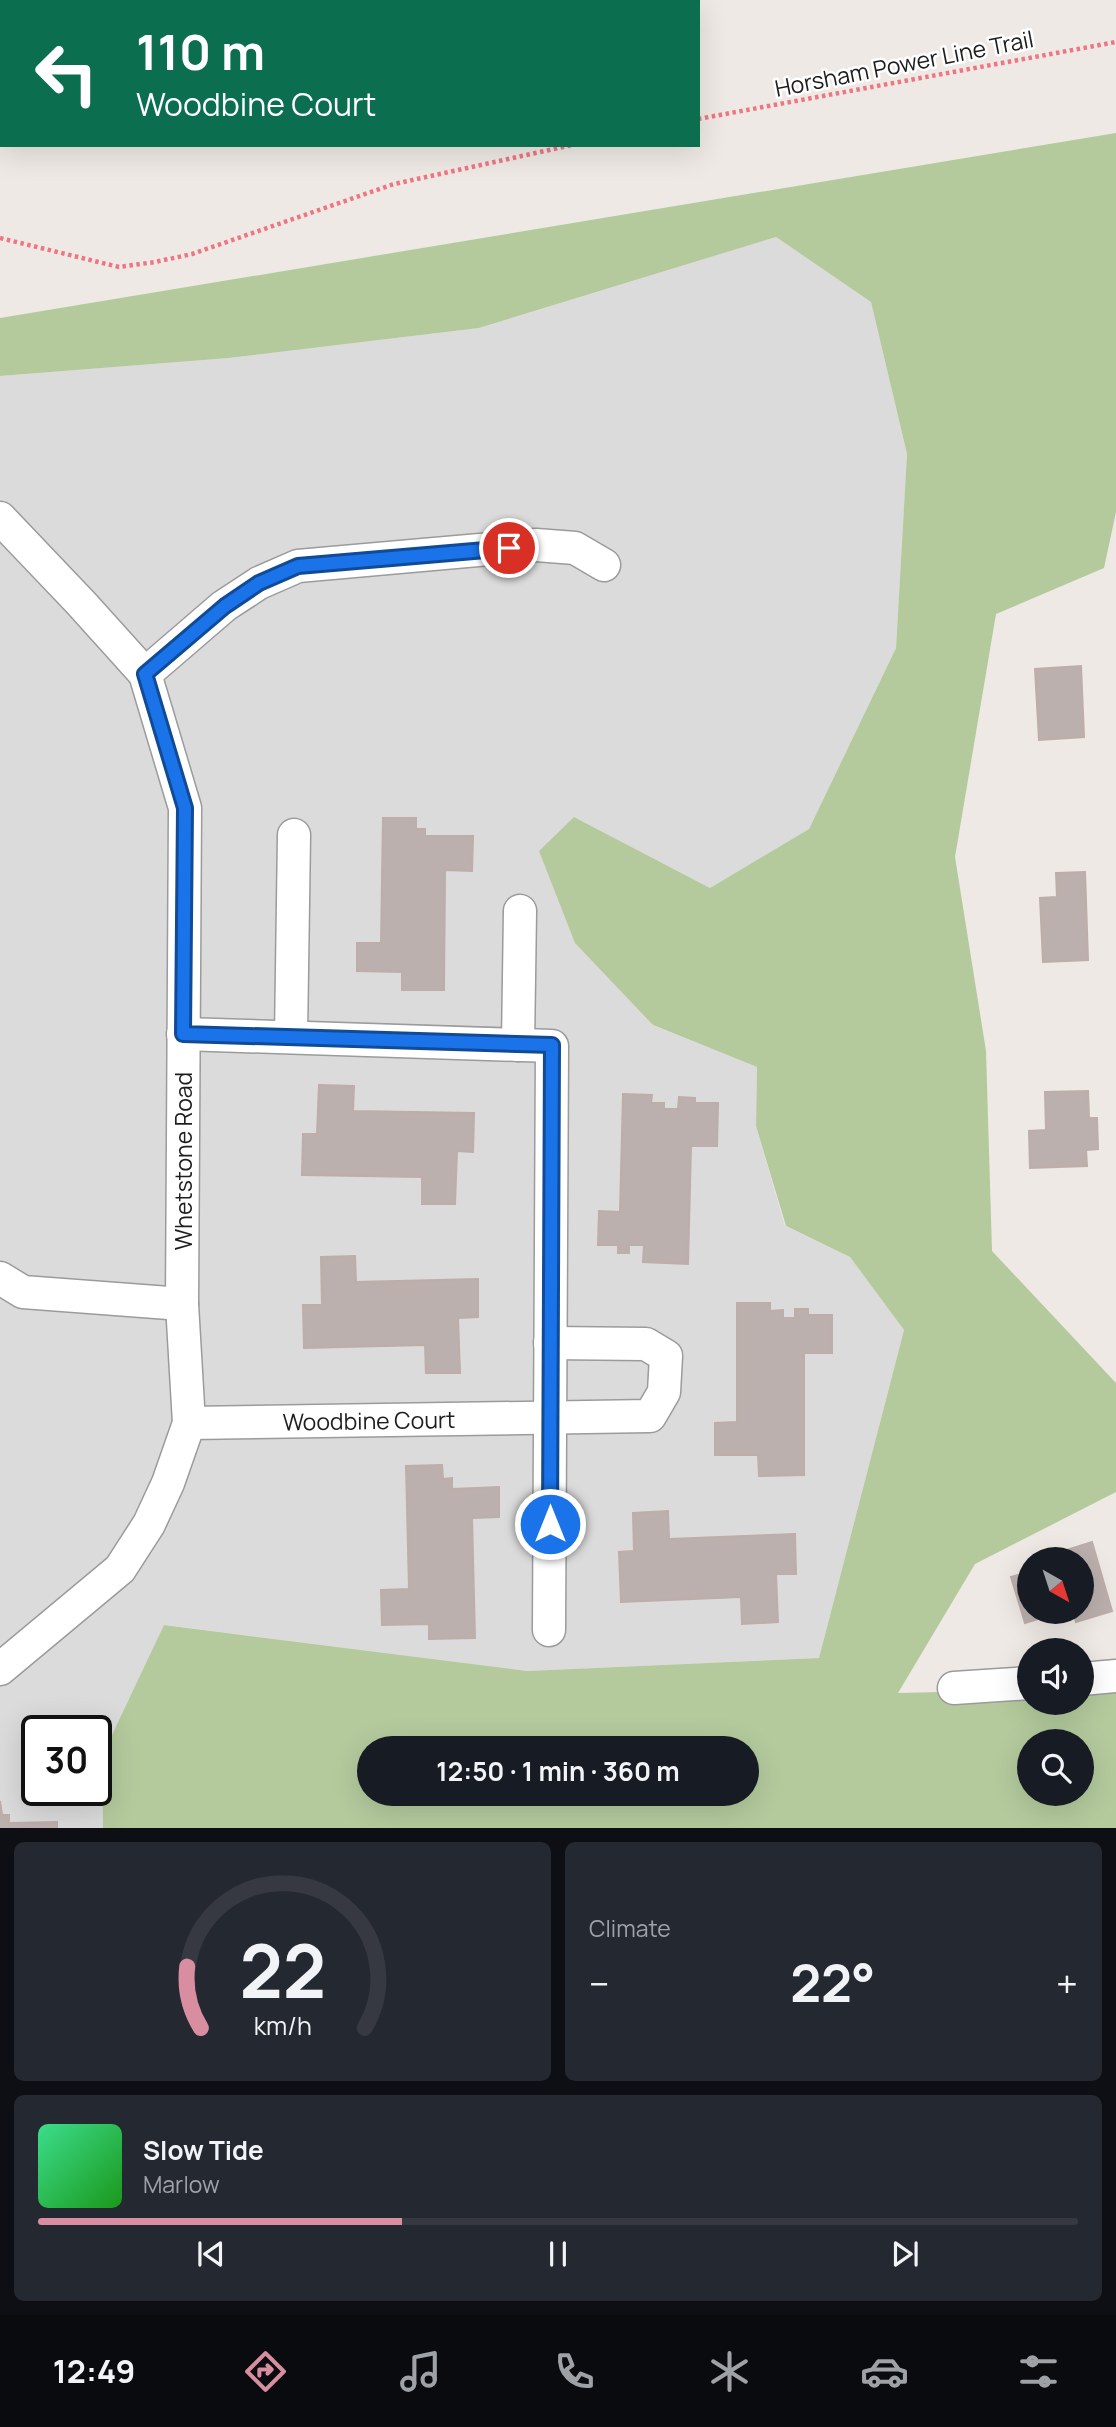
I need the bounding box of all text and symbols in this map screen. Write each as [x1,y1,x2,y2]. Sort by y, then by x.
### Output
text: 110 m [136,18,265,85]
street label: Horsham Power Line Trail [772,22,1036,104]
icon: left [21,28,112,119]
text: Woodbine Court [136,82,376,126]
pin [479,518,539,578]
icon: arrive [490,529,528,567]
street label: Whetstone Road [167,1072,199,1250]
street label: Woodbine Court [282,1403,456,1438]
position arrow [513,1487,587,1561]
north arrow [1017,1547,1094,1624]
map controls [1017,1547,1094,1806]
button: sound [1017,1638,1094,1715]
speed limit sign: 30 [21,1715,112,1806]
button: search [1017,1729,1094,1806]
text: 12:50 · 1 min · 360 m [436,1753,680,1789]
text: Climate [589,1912,671,1944]
text: 22 [239,1920,326,2020]
text: 22° [790,1947,875,2018]
text: − [589,1957,610,2009]
text: + [1056,1957,1078,2009]
text: km/h [253,2007,312,2042]
text: Slow Tide [143,2132,264,2168]
text: Marlow [143,2168,220,2200]
icon: previous [192,2235,230,2273]
icon: pause [539,2235,577,2273]
icon: next [886,2235,924,2273]
icon: directions [241,2347,290,2396]
icon: music [396,2347,445,2396]
icon: phone [550,2347,599,2396]
icon: climate [705,2347,754,2396]
icon: car [860,2347,909,2396]
icon: filters [1014,2347,1063,2396]
text: 12:49 [53,2349,135,2393]

